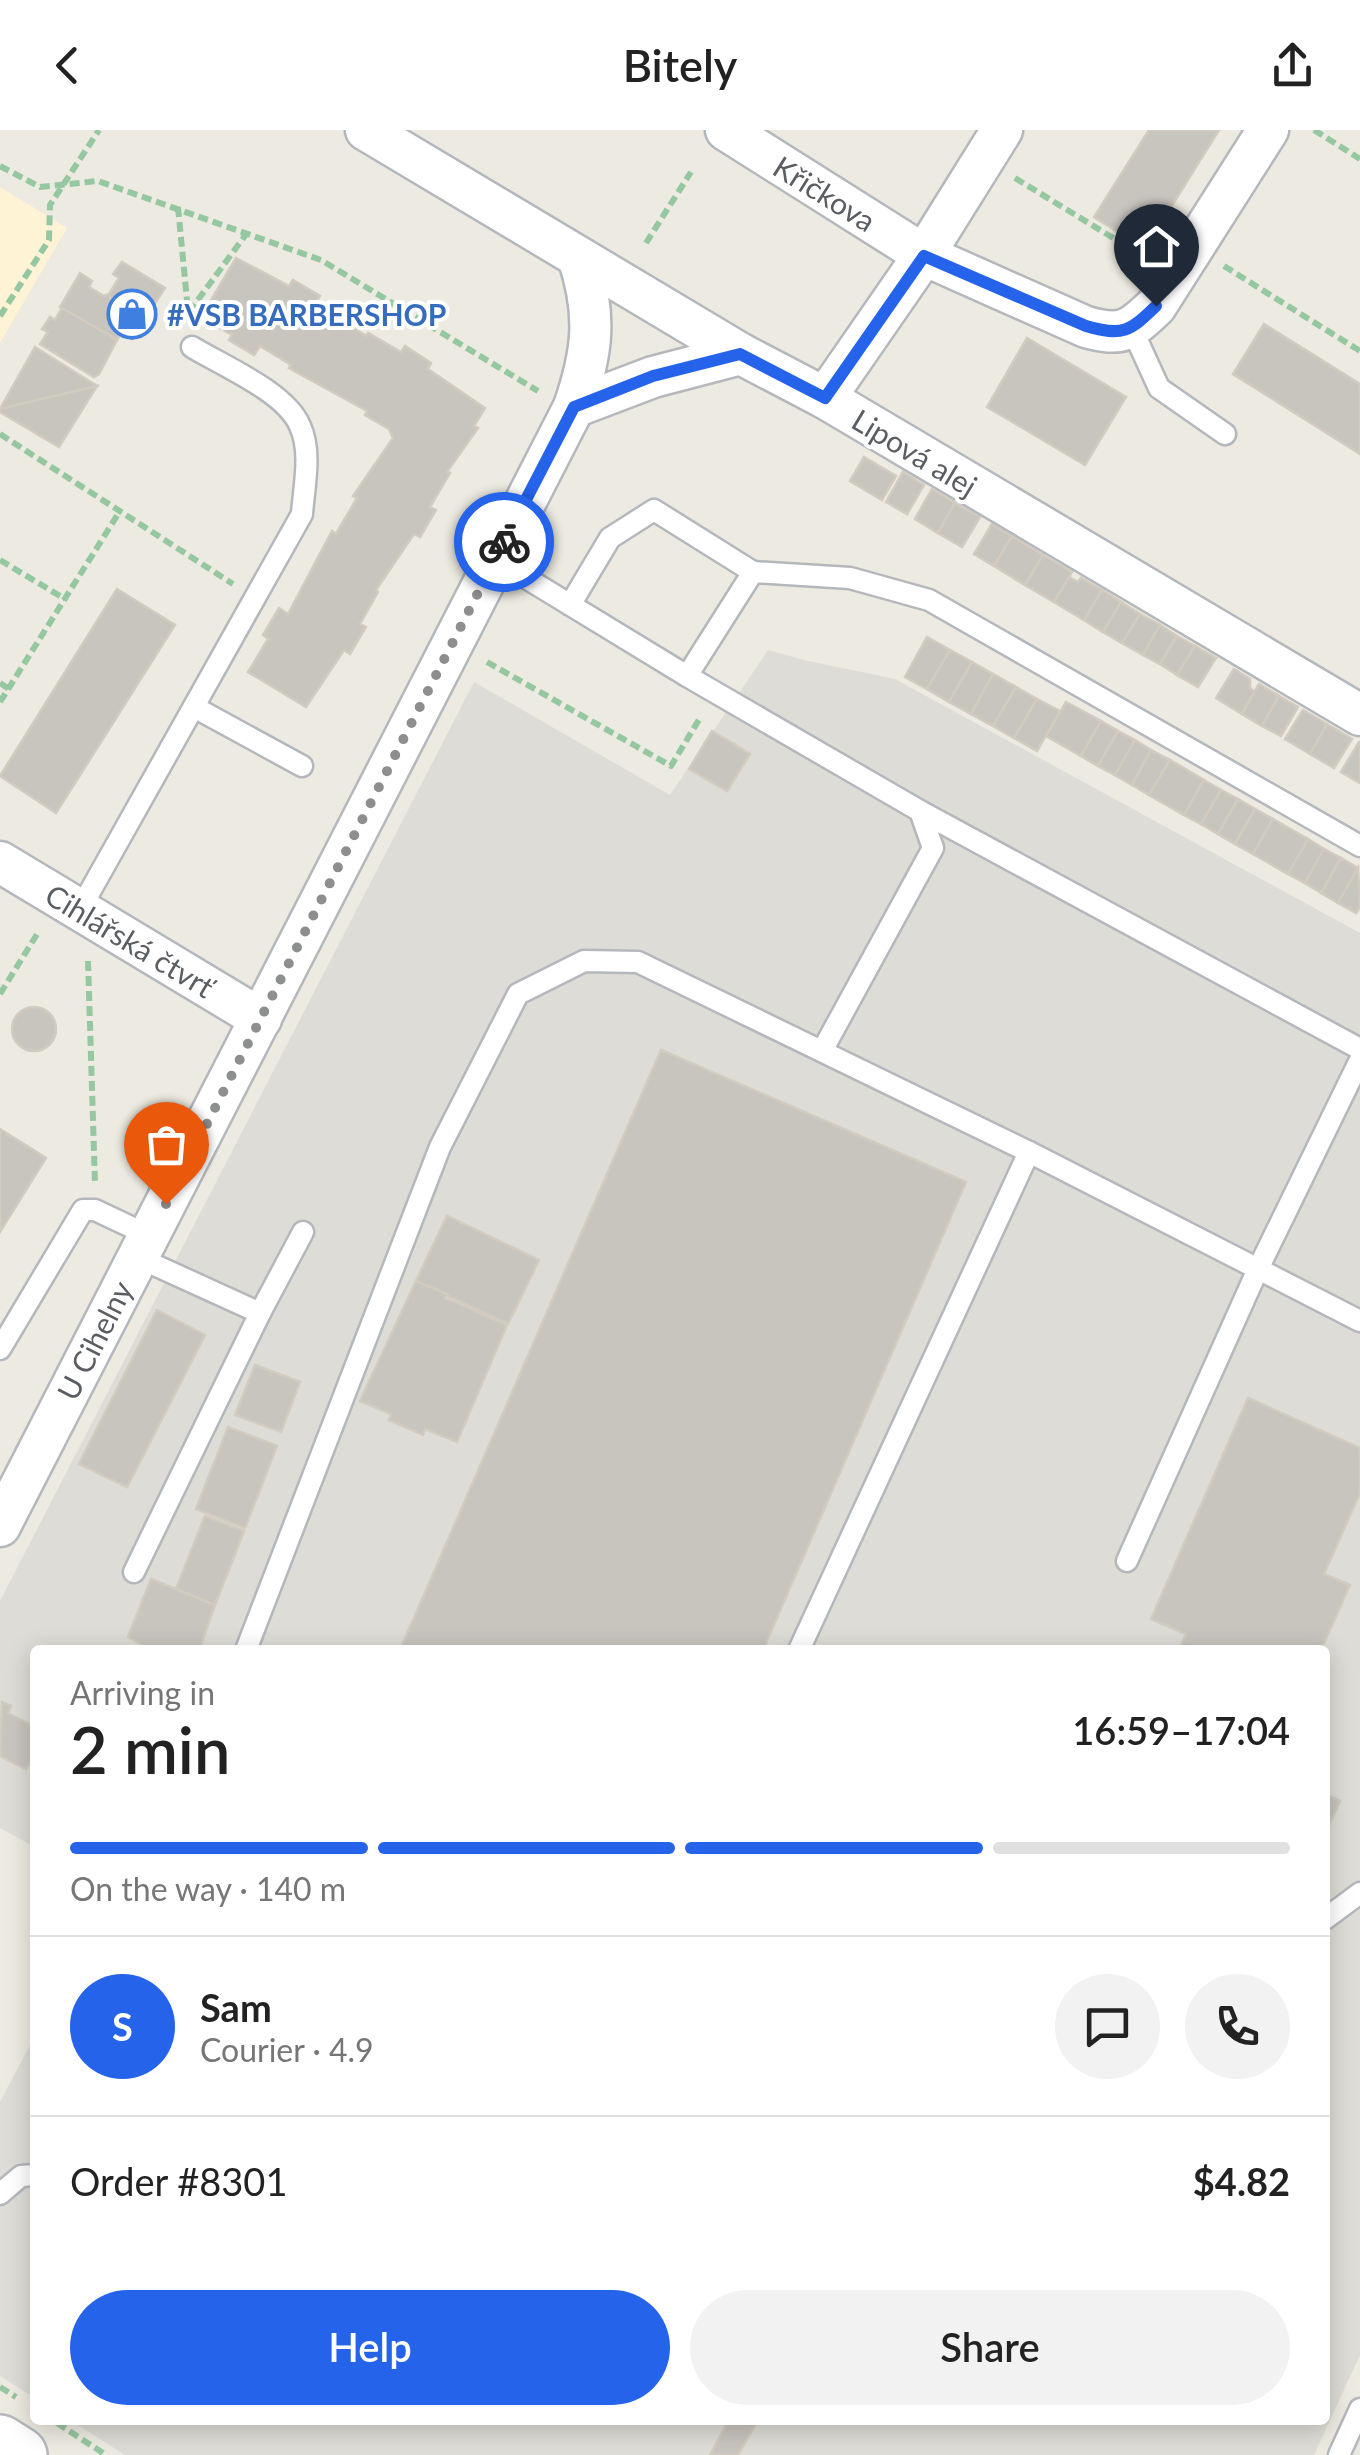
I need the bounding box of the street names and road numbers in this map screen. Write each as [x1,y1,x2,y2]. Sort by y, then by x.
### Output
street label: Křičkova [767,148,883,238]
street label: Lipová alej [846,401,984,503]
street label: Cihlářská čtvrť [39,876,223,1005]
street label: U Cihelny [49,1274,139,1405]

